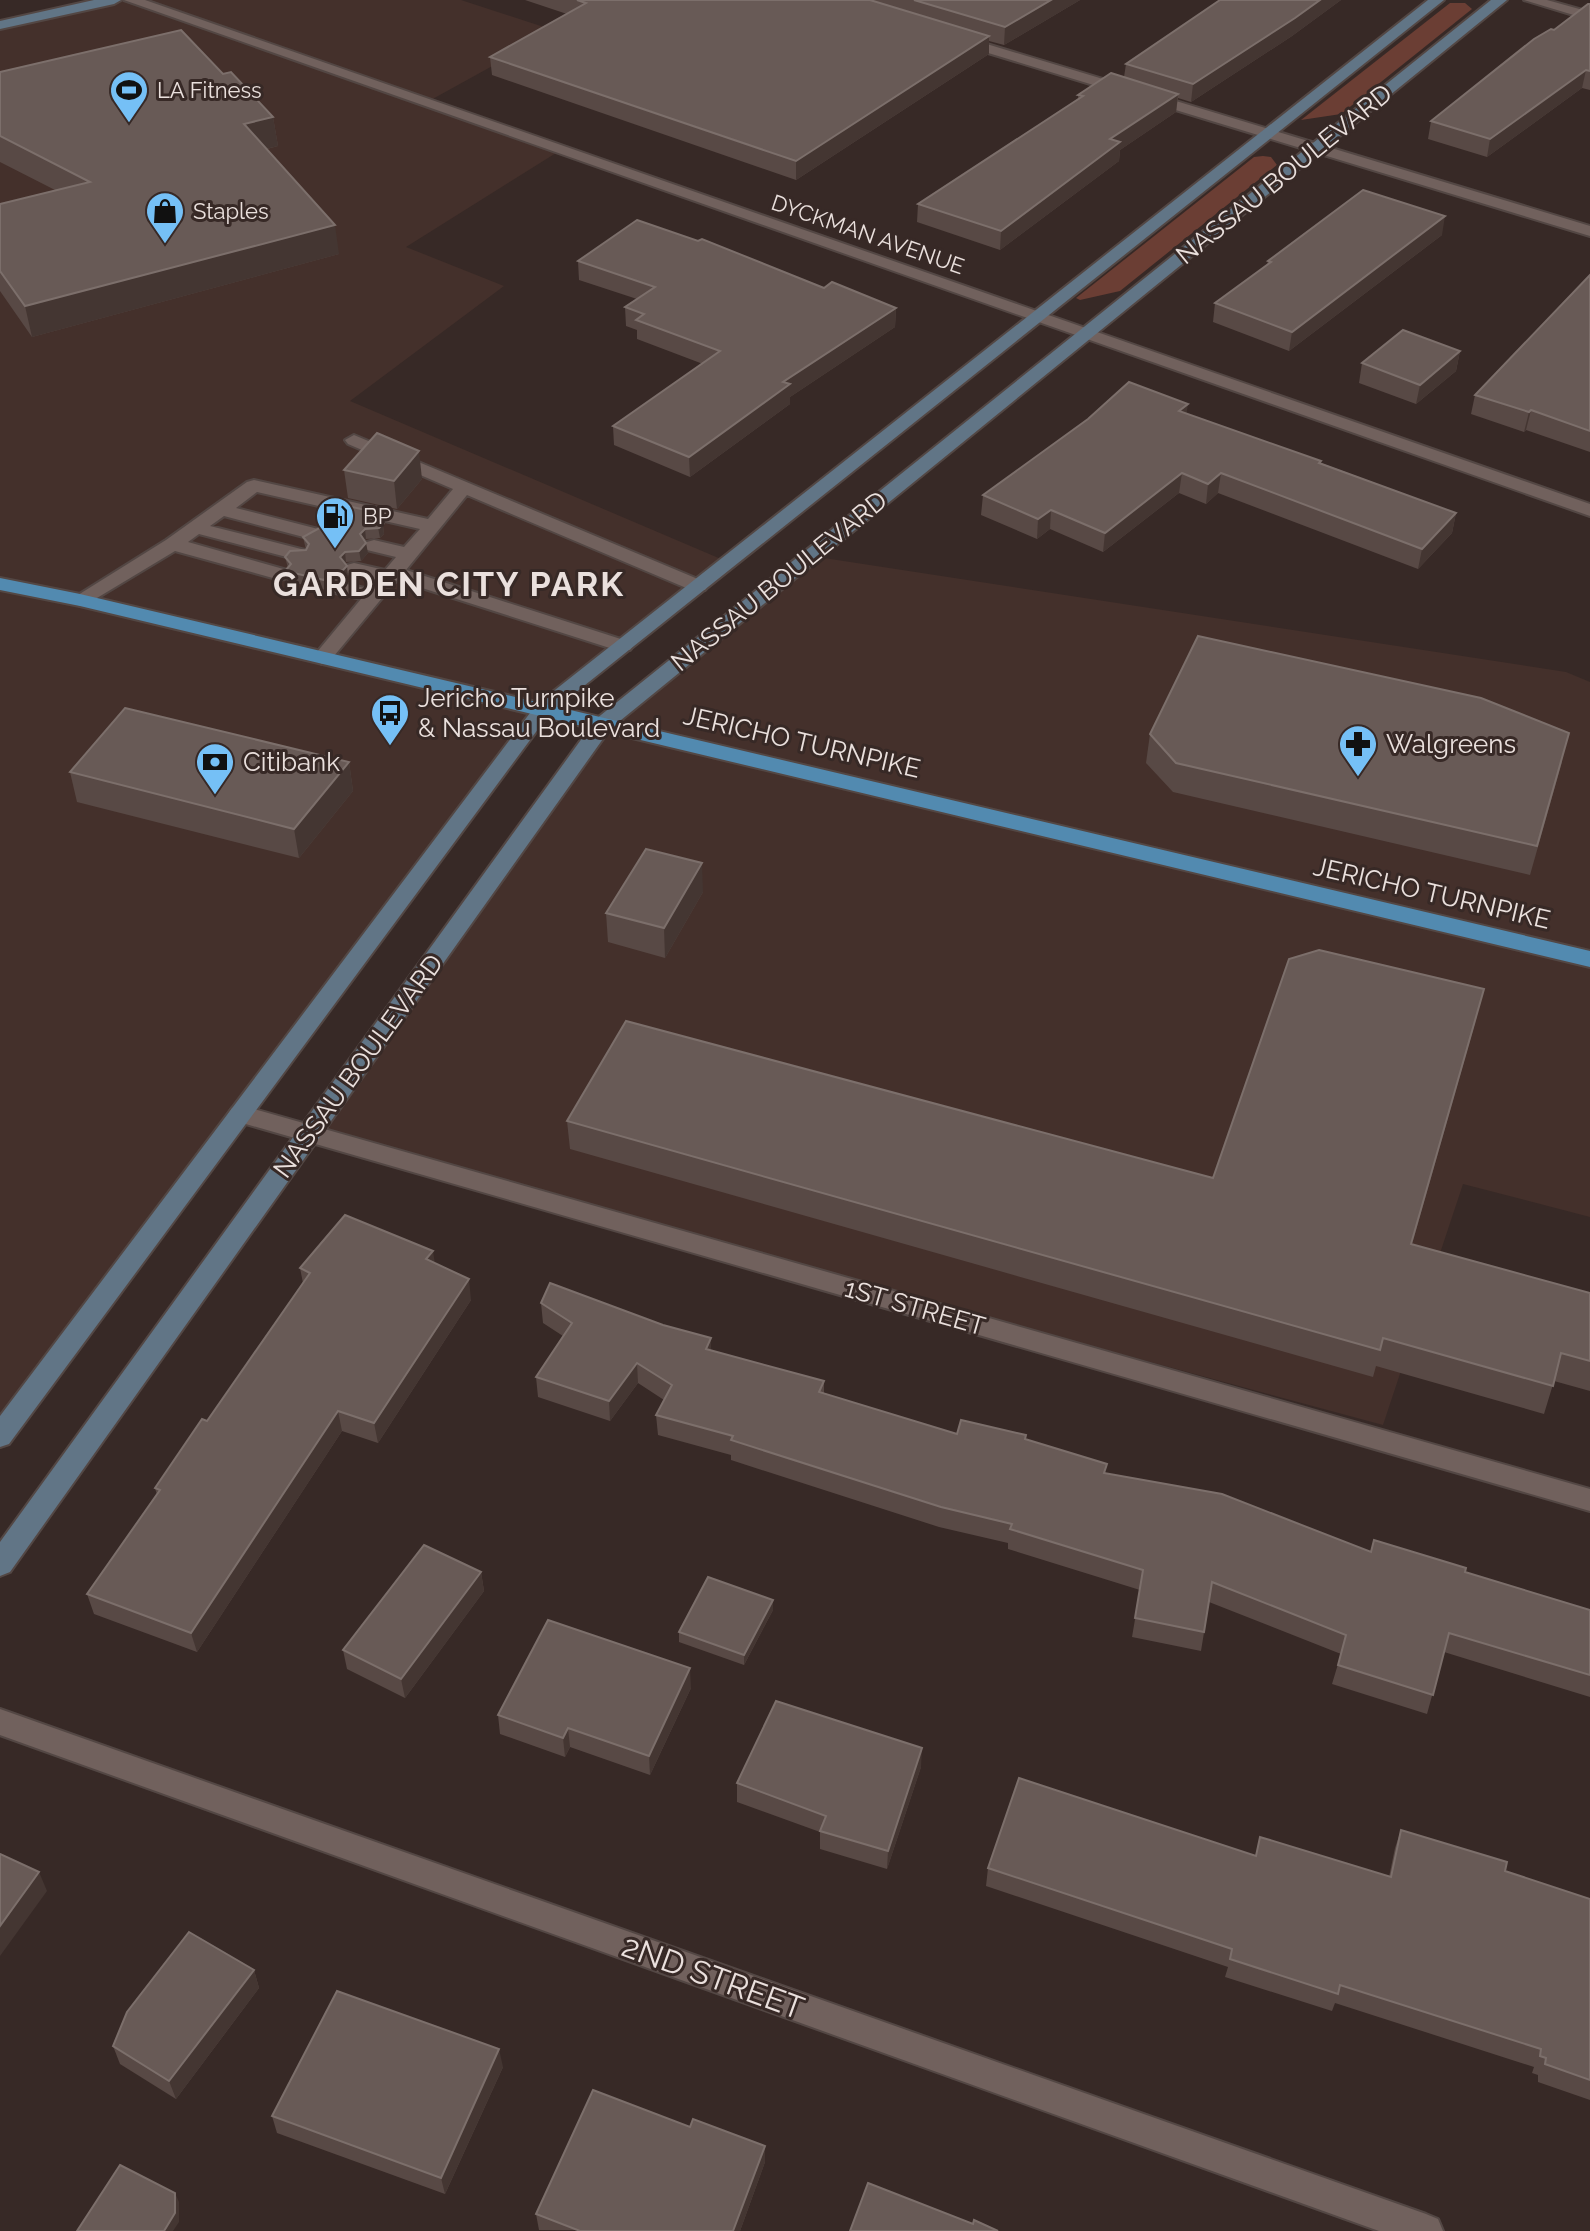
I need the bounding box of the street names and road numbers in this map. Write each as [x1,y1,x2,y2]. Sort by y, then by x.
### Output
street label: NASSAU BOULEVARD [1170,78,1398,270]
street label: DYCKMAN AVENUE [768,189,968,279]
street label: NASSAU BOULEVARD [665,485,893,677]
street label: JERICHO TURNPIKE [681,700,923,784]
street label: JERICHO TURNPIKE [1311,851,1553,935]
street label: NASSAU BOULEVARD [267,949,449,1183]
street label: 1ST STREET [841,1273,989,1341]
street label: 2ND STREET [617,1927,809,2027]

